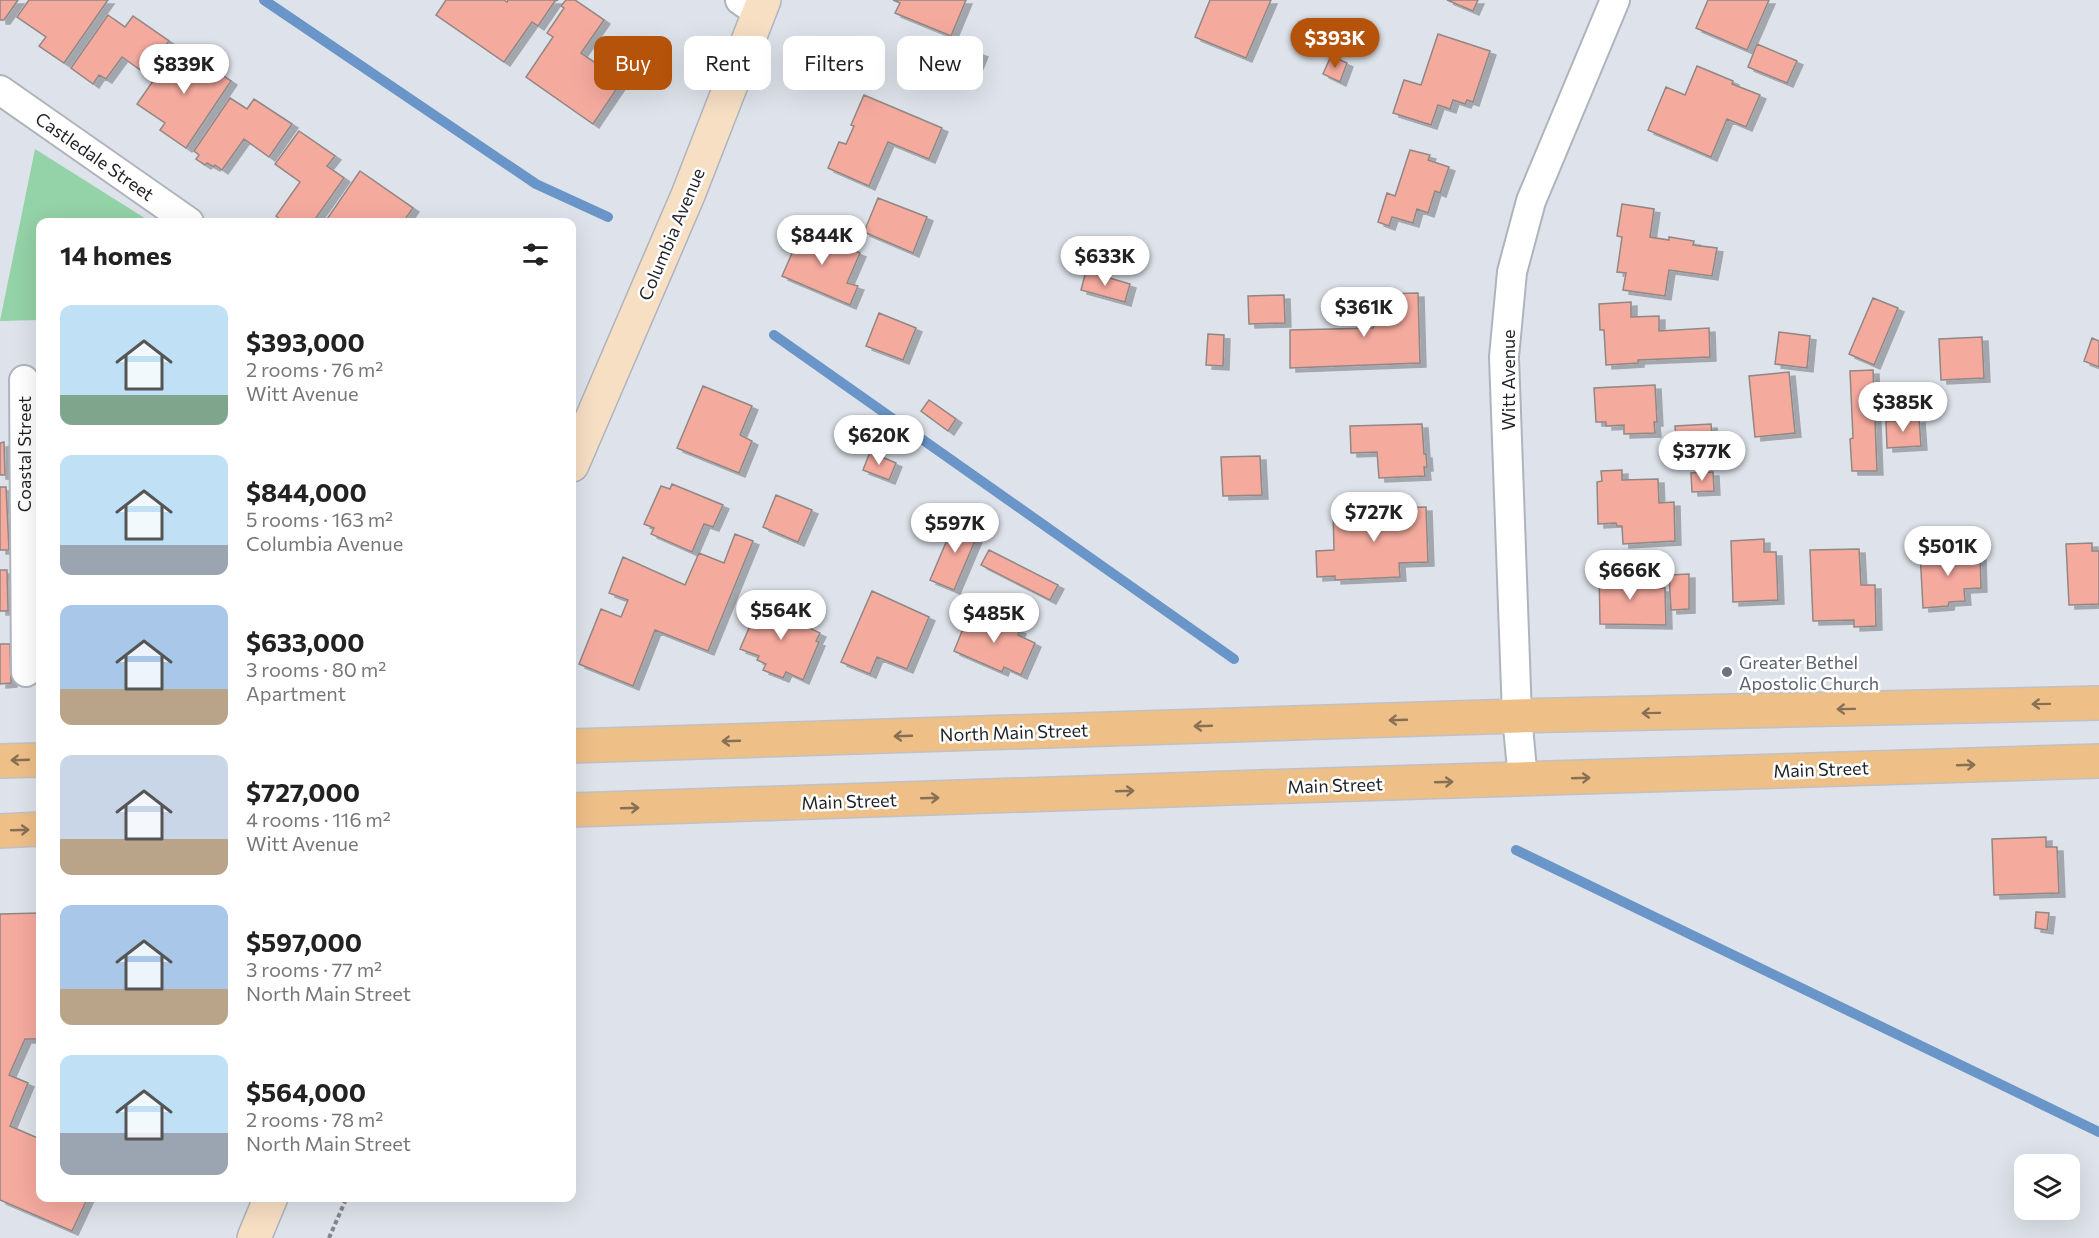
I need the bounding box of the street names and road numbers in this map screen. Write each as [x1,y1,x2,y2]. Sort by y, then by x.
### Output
street label: Castledale Street [32,107,158,205]
street label: Columbia Avenue [633,165,709,303]
street label: Witt Avenue [1497,329,1519,431]
street label: Coastal Street [13,396,35,512]
street label: North Main Street [939,718,1089,746]
street label: Main Street [1773,756,1869,782]
street label: Main Street [1287,772,1383,798]
street label: Main Street [801,788,897,814]

